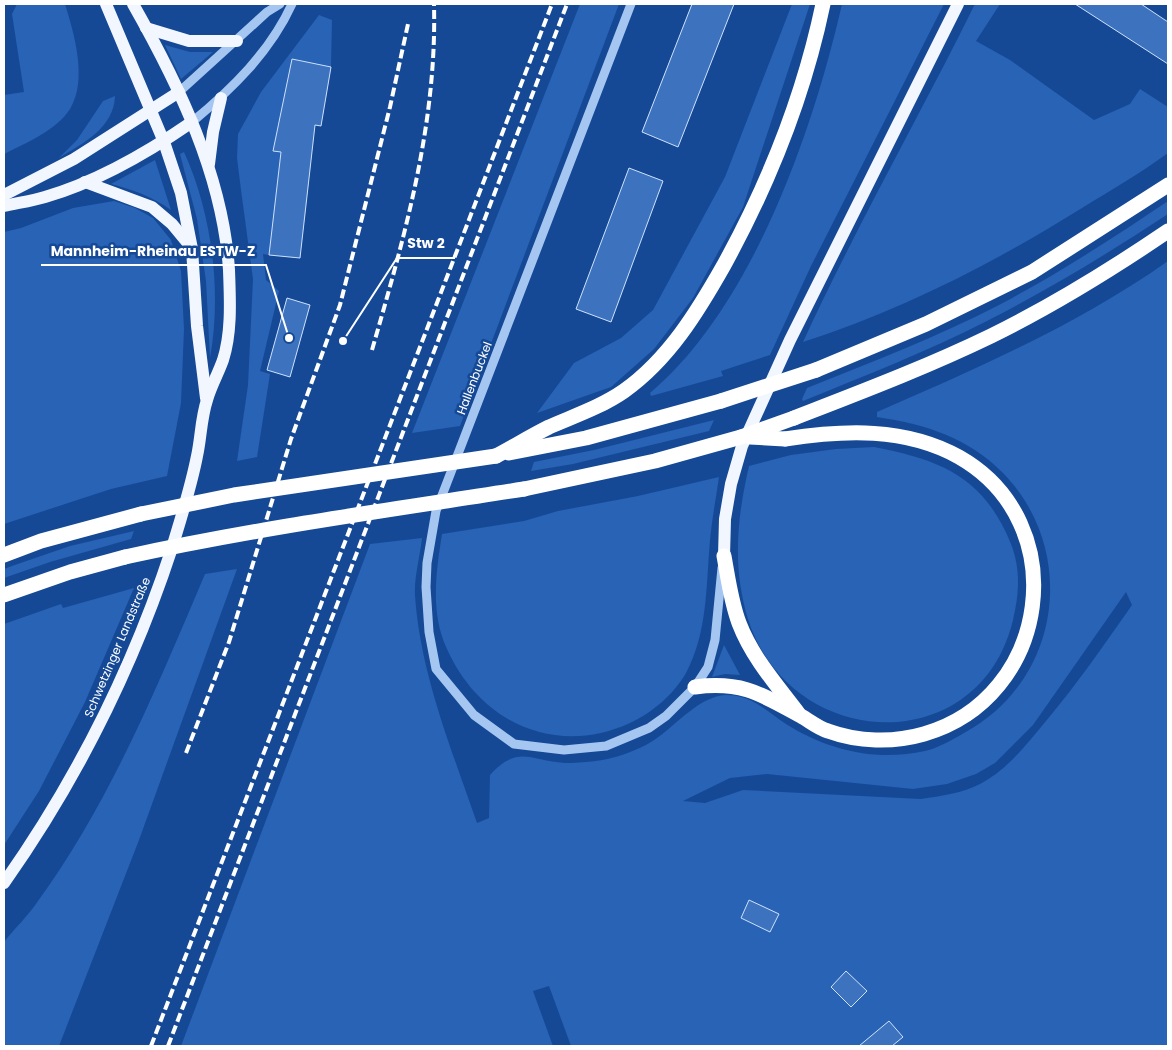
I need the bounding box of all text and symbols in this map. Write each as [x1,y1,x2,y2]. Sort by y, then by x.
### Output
callout: Stw 2 [397,229,455,258]
text: Stw 2 [407,233,445,253]
callout: Mannheim-Rheinau ESTW-Z [41,236,266,265]
text: Mannheim-Rheinau ESTW-Z [51,241,255,261]
street label: Hallenbuckel [452,339,496,417]
street label: Schwetzinger Landstraße [80,574,154,720]

